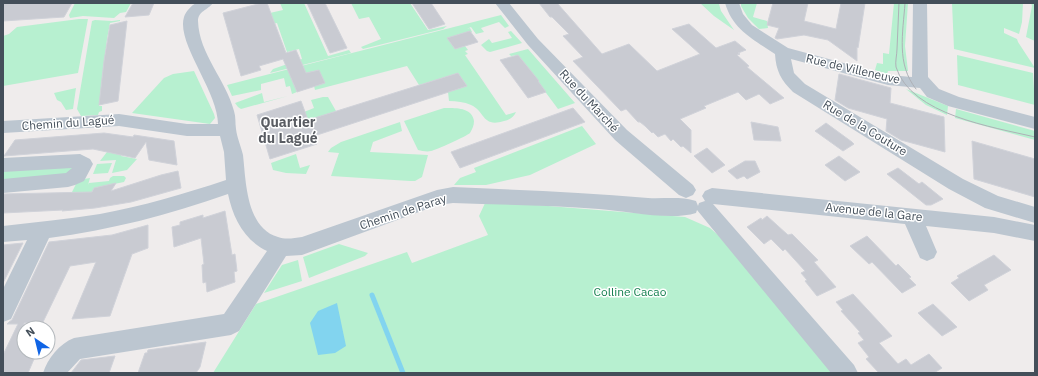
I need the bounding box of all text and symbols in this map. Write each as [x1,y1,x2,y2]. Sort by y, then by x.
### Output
street label: Rue de Villeneuve [805,50,902,87]
street label: Rue du Marché [556,66,623,135]
street label: Rue de la Couture [820,96,911,159]
street label: Chemin du Lagué [21,112,115,133]
district label: Quartier du Lagué [258,113,318,147]
street label: Chemin de Paray [357,190,448,233]
street label: Avenue de la Gare [825,199,924,224]
park label: Colline Cacao [594,284,667,299]
north arrow [16,320,56,360]
text: N [23,324,38,340]

